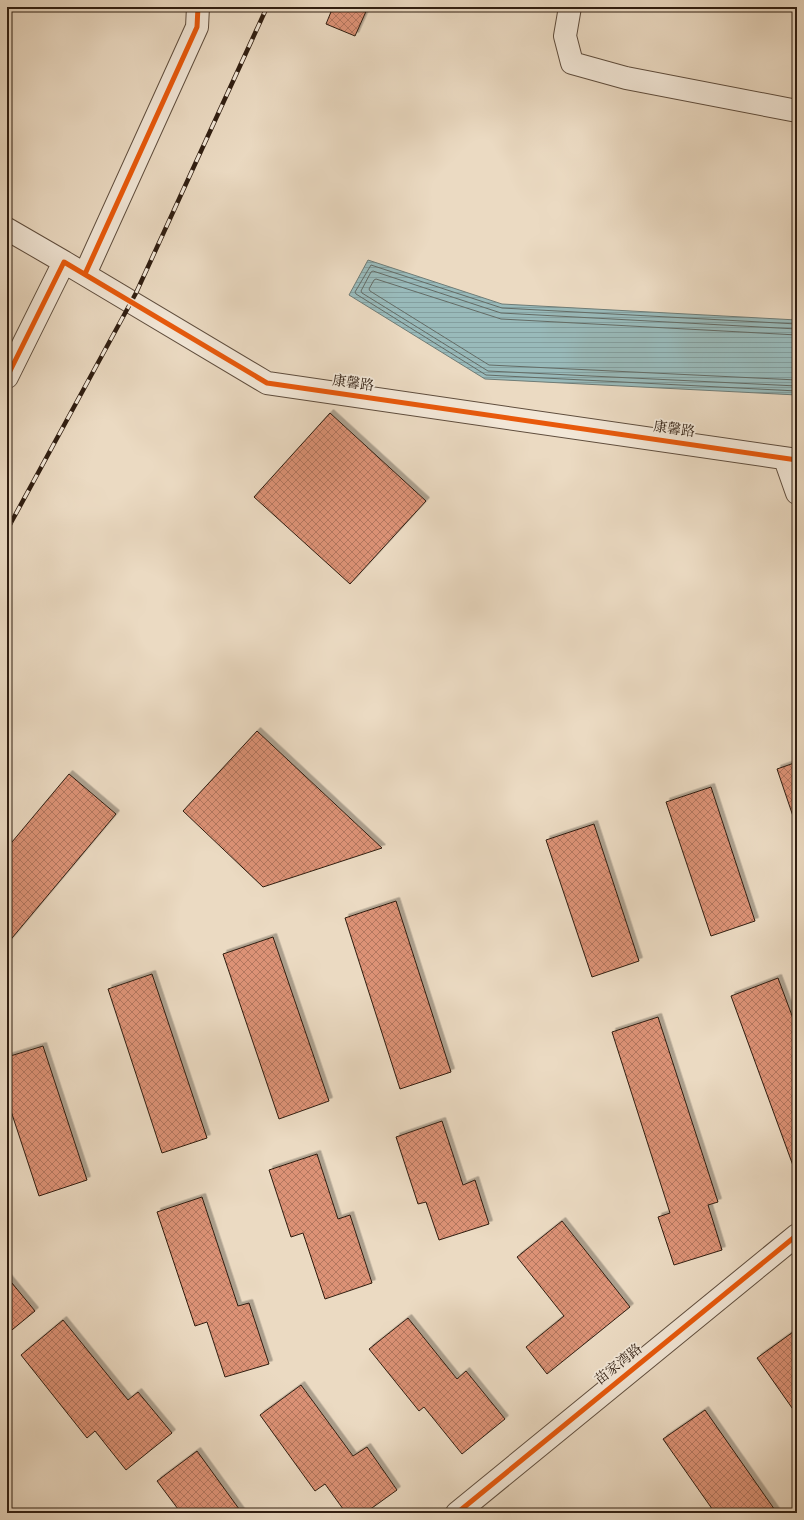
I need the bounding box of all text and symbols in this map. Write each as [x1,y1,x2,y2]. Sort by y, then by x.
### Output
street label: 康馨路 [331,372,375,396]
street label: 康馨路 [652,418,696,442]
street label: 苗家湾路 [591,1340,647,1390]

